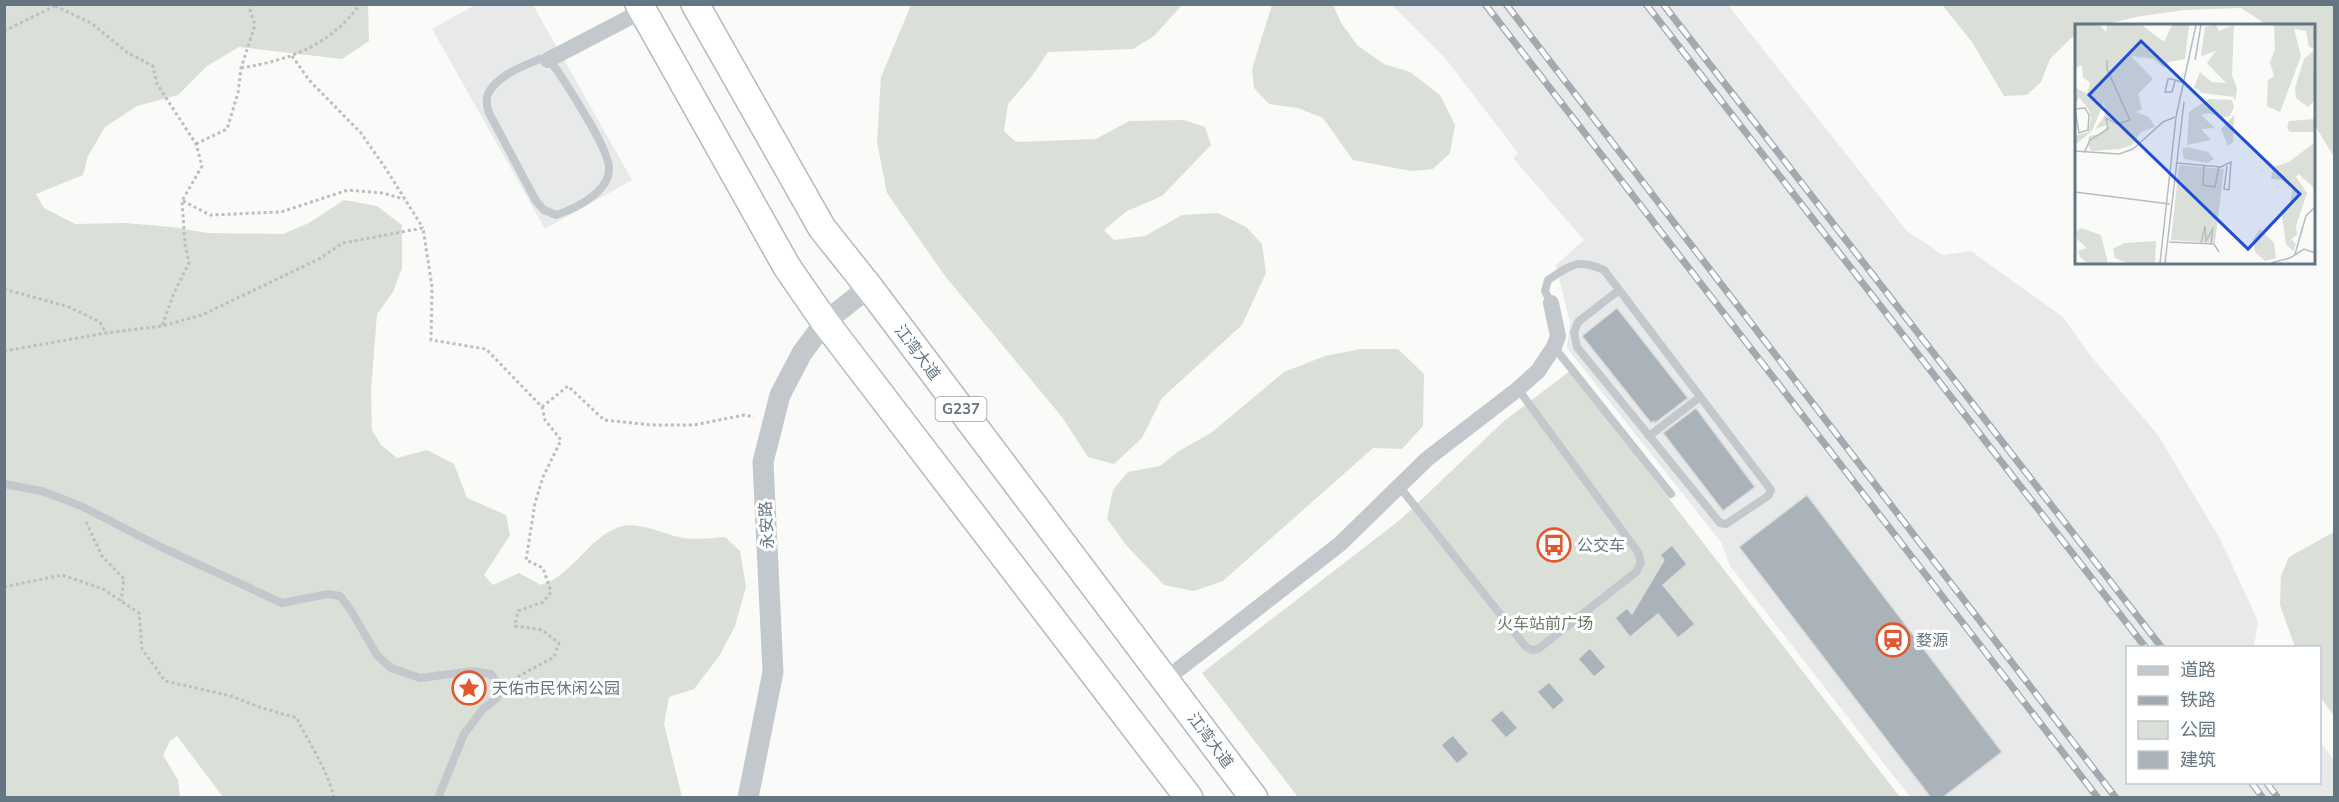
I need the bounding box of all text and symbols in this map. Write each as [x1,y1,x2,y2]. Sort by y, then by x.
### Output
inset map [2075,24,2315,264]
street label: 江湾大道 [891,320,945,384]
road number: G237 [936,397,986,421]
street label: 永安路 [755,501,777,549]
bus stop icon: 公交车 [1536,527,1572,563]
place label: 公交车 [1577,535,1625,555]
park label: 火车站前广场 [1497,613,1593,633]
station icon: 婺源 [1875,622,1911,658]
place label: 婺源 [1916,630,1948,650]
legend [2126,646,2321,784]
text: 道路 [2180,658,2216,681]
place icon: 天佑市民休闲公园 [451,670,487,706]
place label: 天佑市民休闲公园 [492,678,620,698]
text: 铁路 [2180,688,2216,711]
street label: 江湾大道 [1184,708,1238,772]
text: 公园 [2180,718,2216,741]
text: 建筑 [2180,748,2216,771]

